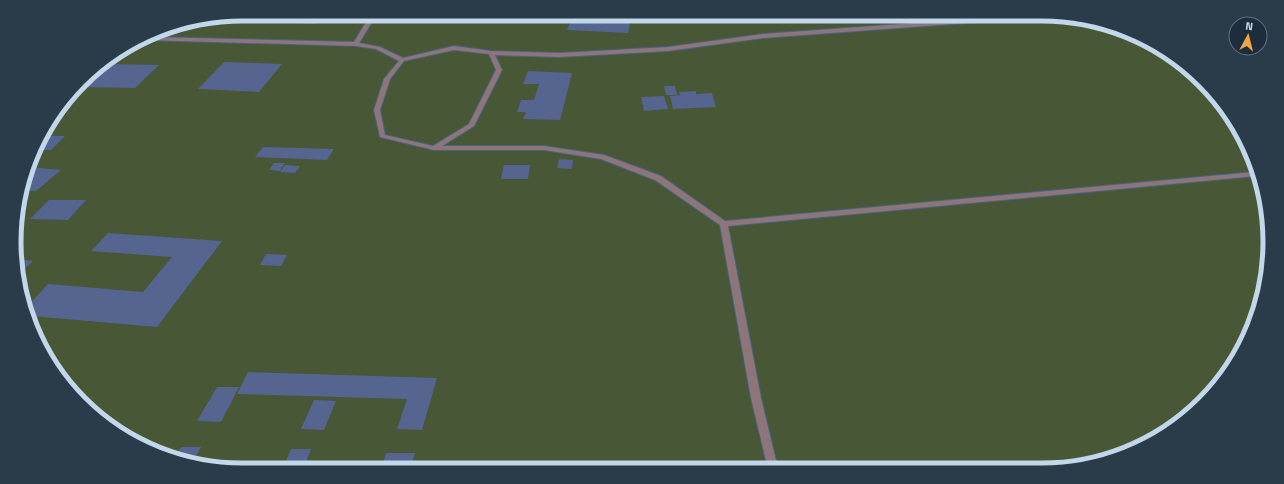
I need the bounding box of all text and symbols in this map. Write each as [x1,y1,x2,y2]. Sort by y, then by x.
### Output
north arrow [1228,16,1268,56]
text: N [1244,18,1254,34]

